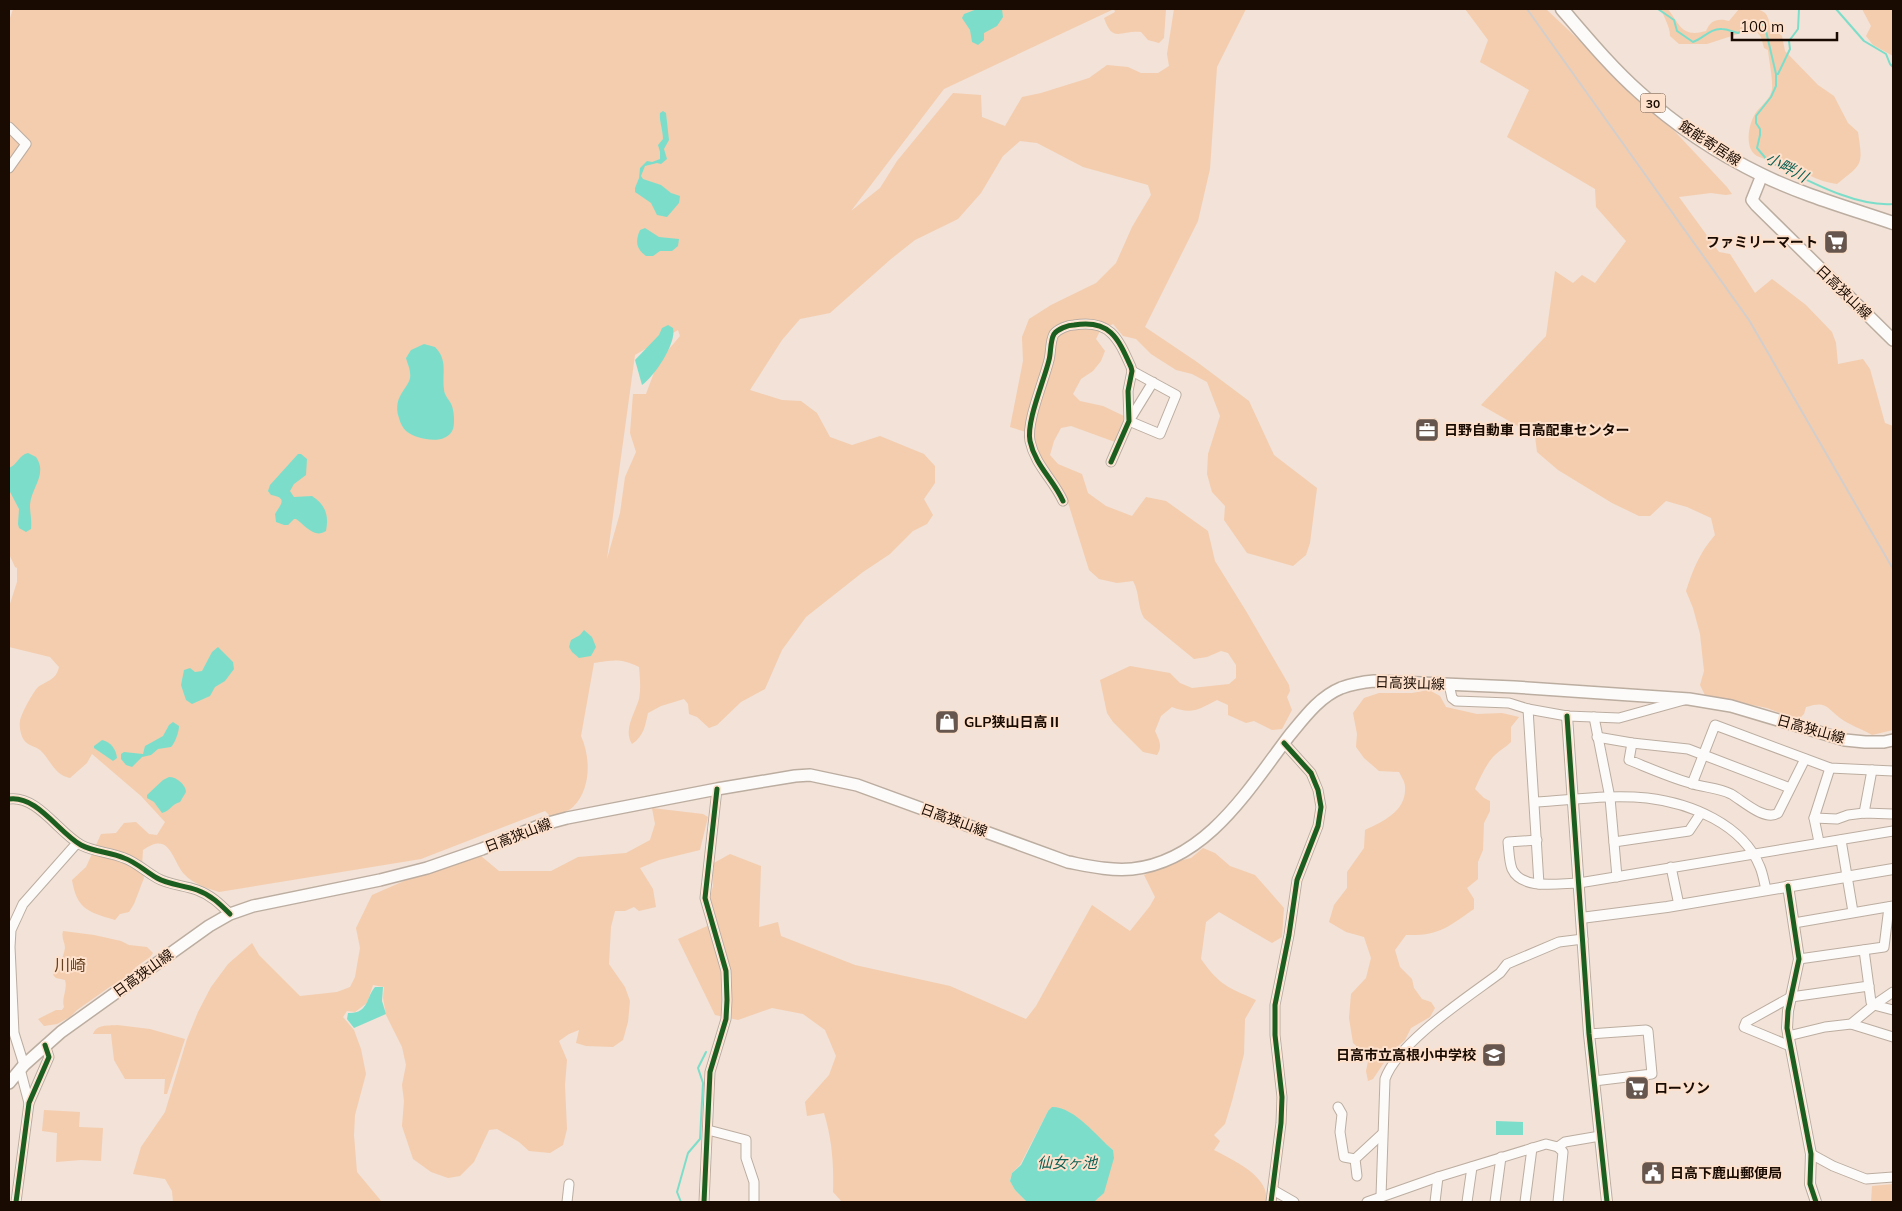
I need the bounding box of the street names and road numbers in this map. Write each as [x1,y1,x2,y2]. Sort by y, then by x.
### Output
road number: 30 [1640,94,1666,112]
street label: 飯能寄居線 [1676,116,1744,170]
street label: 日高狭山線 [1813,261,1875,323]
street label: 日高狭山線 [1375,673,1445,693]
street label: 日高狭山線 [1775,711,1847,747]
street label: 日高狭山線 [918,800,990,840]
street label: 日高狭山線 [482,814,554,856]
street label: 日高狭山線 [109,945,177,1001]

